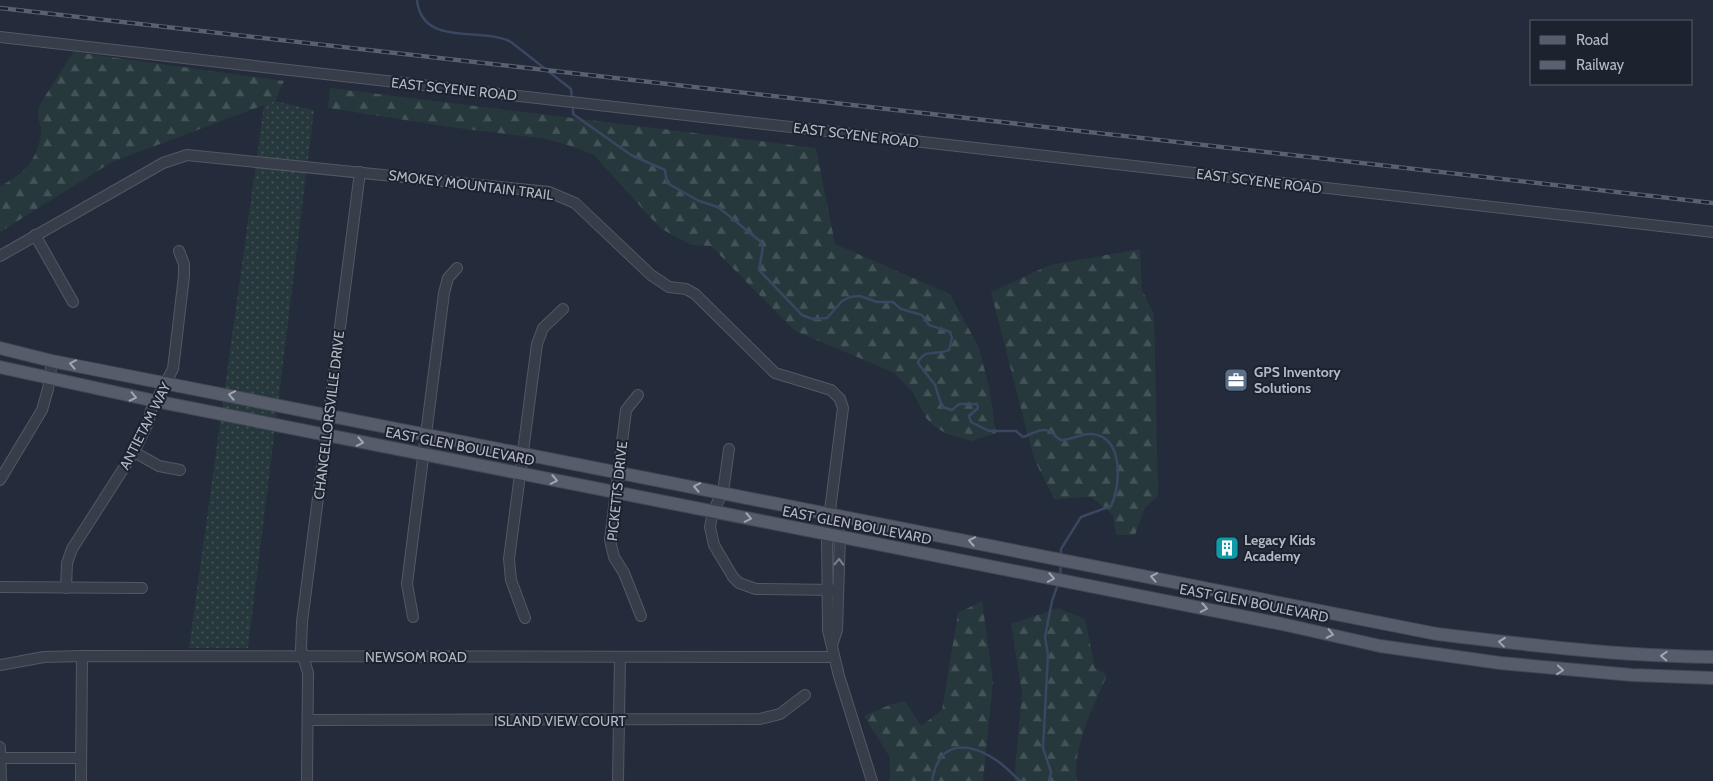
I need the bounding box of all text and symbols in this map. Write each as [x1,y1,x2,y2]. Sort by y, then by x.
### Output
legend [1530,20,1693,85]
text: Road [1576,31,1609,49]
text: Railway [1576,56,1625,74]
street label: EAST SCYENE ROAD [390,73,518,105]
street label: EAST SCYENE ROAD [792,118,920,152]
street label: EAST SCYENE ROAD [1195,164,1323,198]
street label: SMOKEY MOUNTAIN TRAIL [387,166,555,204]
street label: CHANCELLORSVILLE DRIVE [310,329,348,500]
one-way arrow [68,360,77,370]
place label: GPS Inventory Solutions [1254,363,1341,397]
office icon: GPS Inventory Solutions [1223,367,1249,393]
street label: ANTIETAM WAY [115,378,175,473]
one-way arrow [129,391,137,402]
one-way arrow [228,391,236,401]
street label: EAST GLEN BOULEVARD [384,423,536,469]
one-way arrow [356,436,364,446]
street label: PICKETTS DRIVE [603,440,631,542]
one-way arrow [549,474,558,485]
one-way arrow [693,482,702,493]
street label: EAST GLEN BOULEVARD [781,502,933,548]
one-way arrow [743,513,752,523]
place label: Legacy Kids Academy [1244,531,1316,565]
building icon: Legacy Kids Academy [1214,535,1240,561]
one-way arrow [968,536,976,547]
one-way arrow [833,558,844,566]
one-way arrow [1046,572,1055,583]
one-way arrow [1149,572,1158,582]
street label: EAST GLEN BOULEVARD [1178,580,1330,626]
one-way arrow [1199,603,1208,613]
one-way arrow [1326,628,1334,639]
one-way arrow [1498,637,1506,648]
street label: NEWSOM ROAD [365,648,467,666]
one-way arrow [1660,650,1668,661]
one-way arrow [1556,664,1564,675]
street label: ISLAND VIEW COURT [494,712,626,730]

